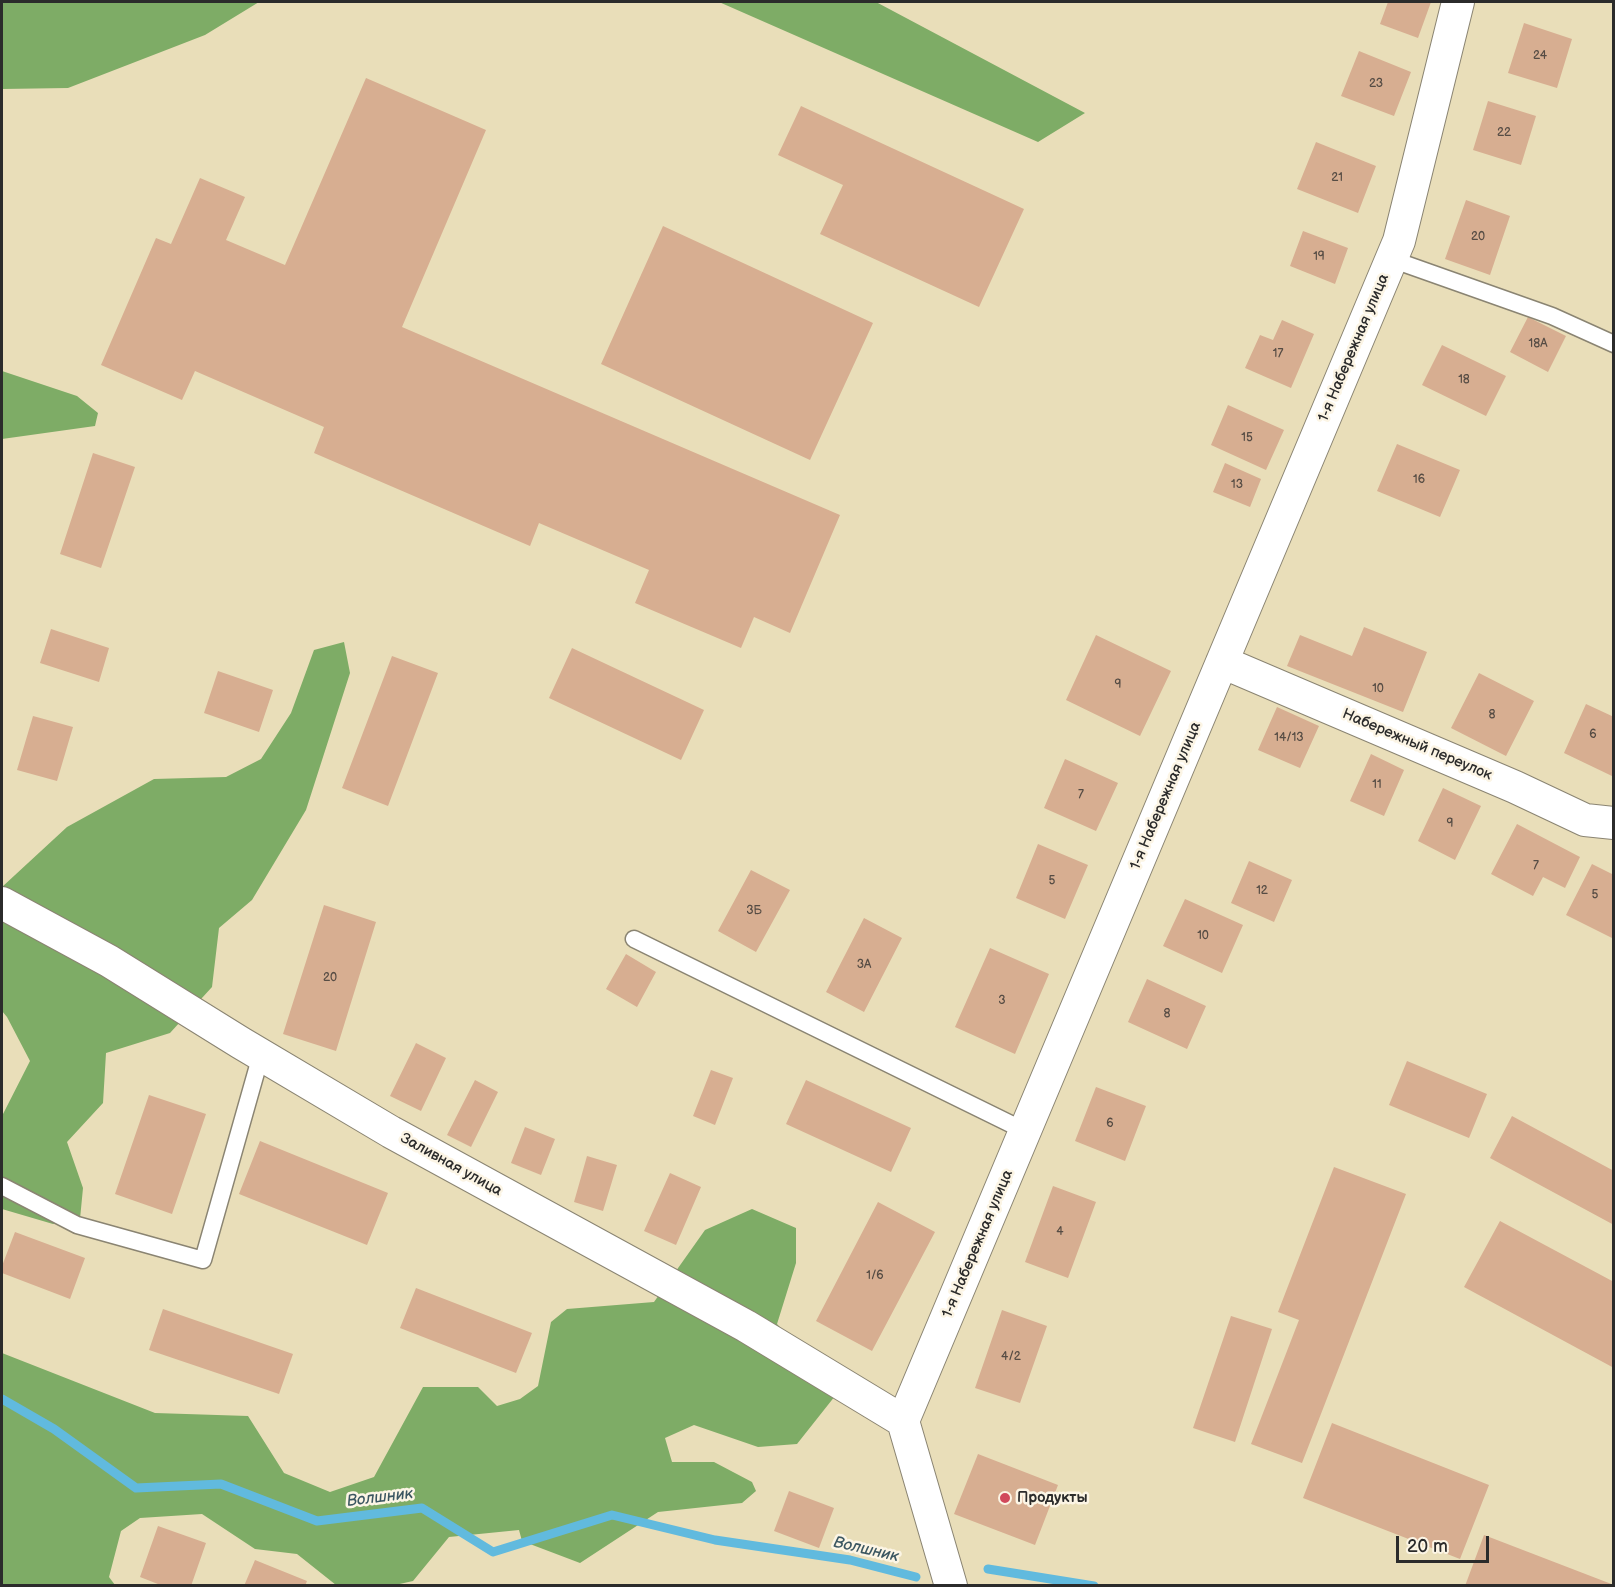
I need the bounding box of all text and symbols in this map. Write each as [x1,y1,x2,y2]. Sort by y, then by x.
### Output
house number: 24 [1533,49,1547,63]
house number: 23 [1369,77,1383,91]
house number: 22 [1497,126,1511,140]
house number: 21 [1331,171,1343,185]
house number: 20 [1471,230,1485,244]
house number: 19 [1313,250,1325,264]
street label: 1-я Набережная улица [1315,271,1393,425]
house number: 18А [1529,337,1547,351]
house number: 17 [1273,347,1283,361]
house number: 18 [1458,373,1470,387]
house number: 15 [1241,431,1253,445]
house number: 16 [1413,473,1425,487]
house number: 13 [1231,478,1243,492]
house number: 9 [1115,678,1121,692]
house number: 10 [1372,682,1384,696]
street label: Набережный переулок [1339,705,1495,785]
house number: 8 [1489,708,1495,722]
street label: 1-я Набережная улица [1127,719,1205,873]
house number: 6 [1589,728,1597,742]
house number: 14/13 [1274,731,1304,745]
house number: 11 [1372,778,1382,792]
house number: 7 [1078,788,1084,802]
house number: 9 [1447,817,1453,831]
house number: 7 [1533,859,1539,873]
house number: 5 [1049,874,1055,888]
house number: 12 [1256,884,1268,898]
house number: 5 [1592,888,1598,902]
house number: 3Б [746,904,762,918]
house number: 10 [1197,929,1209,943]
house number: 3А [857,958,871,972]
house number: 20 [323,971,337,985]
house number: 3 [998,994,1006,1008]
house number: 8 [1164,1007,1170,1021]
house number: 6 [1106,1117,1114,1131]
street label: Заливная улица [397,1130,505,1200]
street label: 1-я Набережная улица [939,1167,1017,1321]
house number: 4 [1056,1225,1064,1239]
house number: 1/6 [866,1269,884,1283]
house number: 4/2 [1001,1350,1021,1364]
water label: Волшник [346,1484,414,1512]
place label: Продукты [1017,1489,1088,1507]
marker: Продукты [998,1491,1012,1505]
scale bar [1399,1524,1492,1562]
water label: Волшник [831,1533,901,1567]
text: 20 m [1407,1536,1448,1557]

